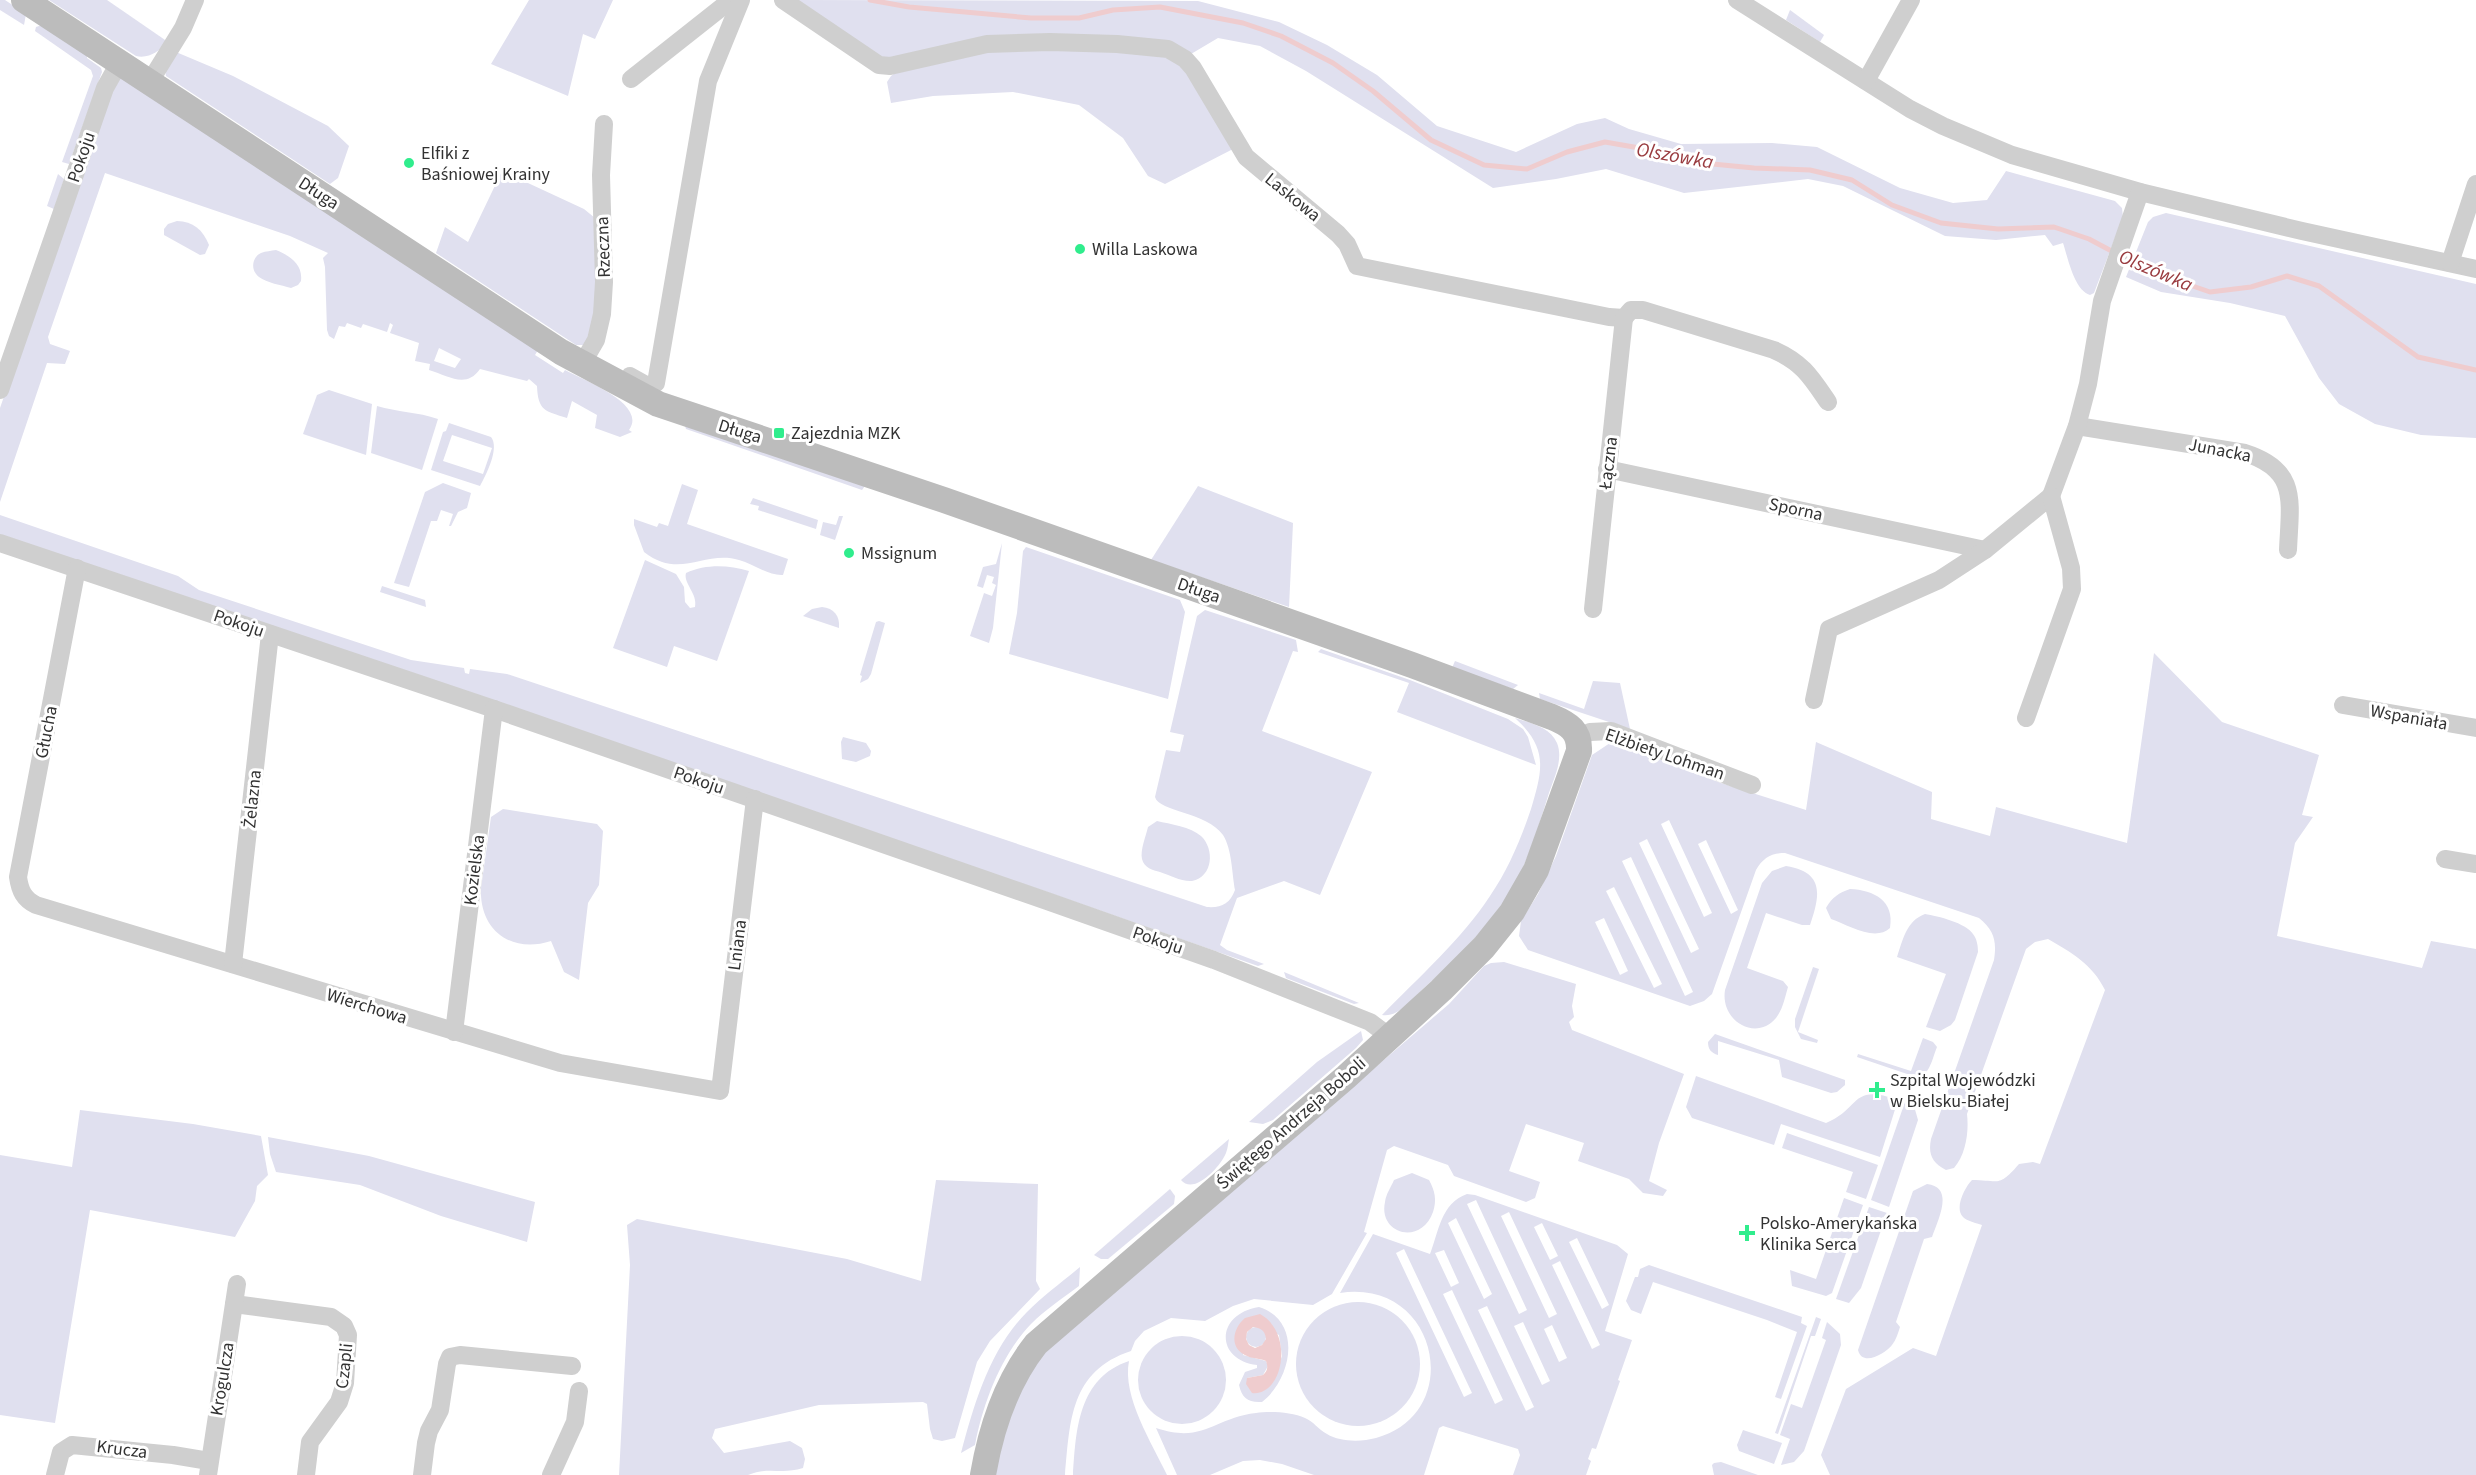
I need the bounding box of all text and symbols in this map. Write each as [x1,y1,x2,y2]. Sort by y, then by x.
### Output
street label: Pokoju [61,128,102,186]
water label: Olszówka [1634,135,1716,177]
place label: Elfiki z Baśniowej Krainy [421,141,551,187]
marker: Elfiki z Baśniowej Krainy [402,156,416,170]
street label: Laskowa [1259,167,1326,228]
street label: Długa [293,171,344,216]
street label: Rzeczna [590,216,617,278]
place label: Willa Laskowa [1092,237,1198,262]
marker: Willa Laskowa [1073,242,1087,256]
water label: Olszówka [2114,243,2197,299]
street label: Długa [715,413,765,450]
place label: Zajezdnia MZK [791,421,901,446]
marker: Zajezdnia MZK [772,426,786,440]
street label: Junacka [2186,432,2253,469]
street label: Łączna [1593,435,1624,492]
street label: Sporna [1767,492,1825,527]
place label: Mssignum [861,541,937,566]
marker: Mssignum [842,546,856,560]
street label: Długa [1174,571,1224,609]
street label: Pokoju [210,603,268,644]
street label: Wspaniała [2368,698,2450,737]
street label: Głucha [29,704,64,761]
street label: Elżbiety Lohman [1602,722,1728,787]
street label: Pokoju [670,760,728,801]
street label: Żelazna [237,769,268,829]
street label: Kozielska [458,833,491,907]
street label: Lniana [722,918,753,972]
street label: Pokoju [1129,920,1187,961]
street label: Wierchowa [323,982,410,1031]
street label: Świętego Andrzeja Boboli [1211,1051,1372,1195]
place label: Szpital Wojewódzki w Bielsku-Białej [1890,1068,2036,1114]
marker: Szpital Wojewódzki w Bielsku-Białej [1868,1081,1886,1099]
place label: Polsko-Amerykańska Klinika Serca [1760,1211,1917,1257]
marker: Polsko-Amerykańska Klinika Serca [1738,1224,1756,1242]
street label: Krogulcza [204,1340,241,1418]
street label: Czapli [330,1342,359,1390]
street label: Krucza [95,1434,149,1465]

